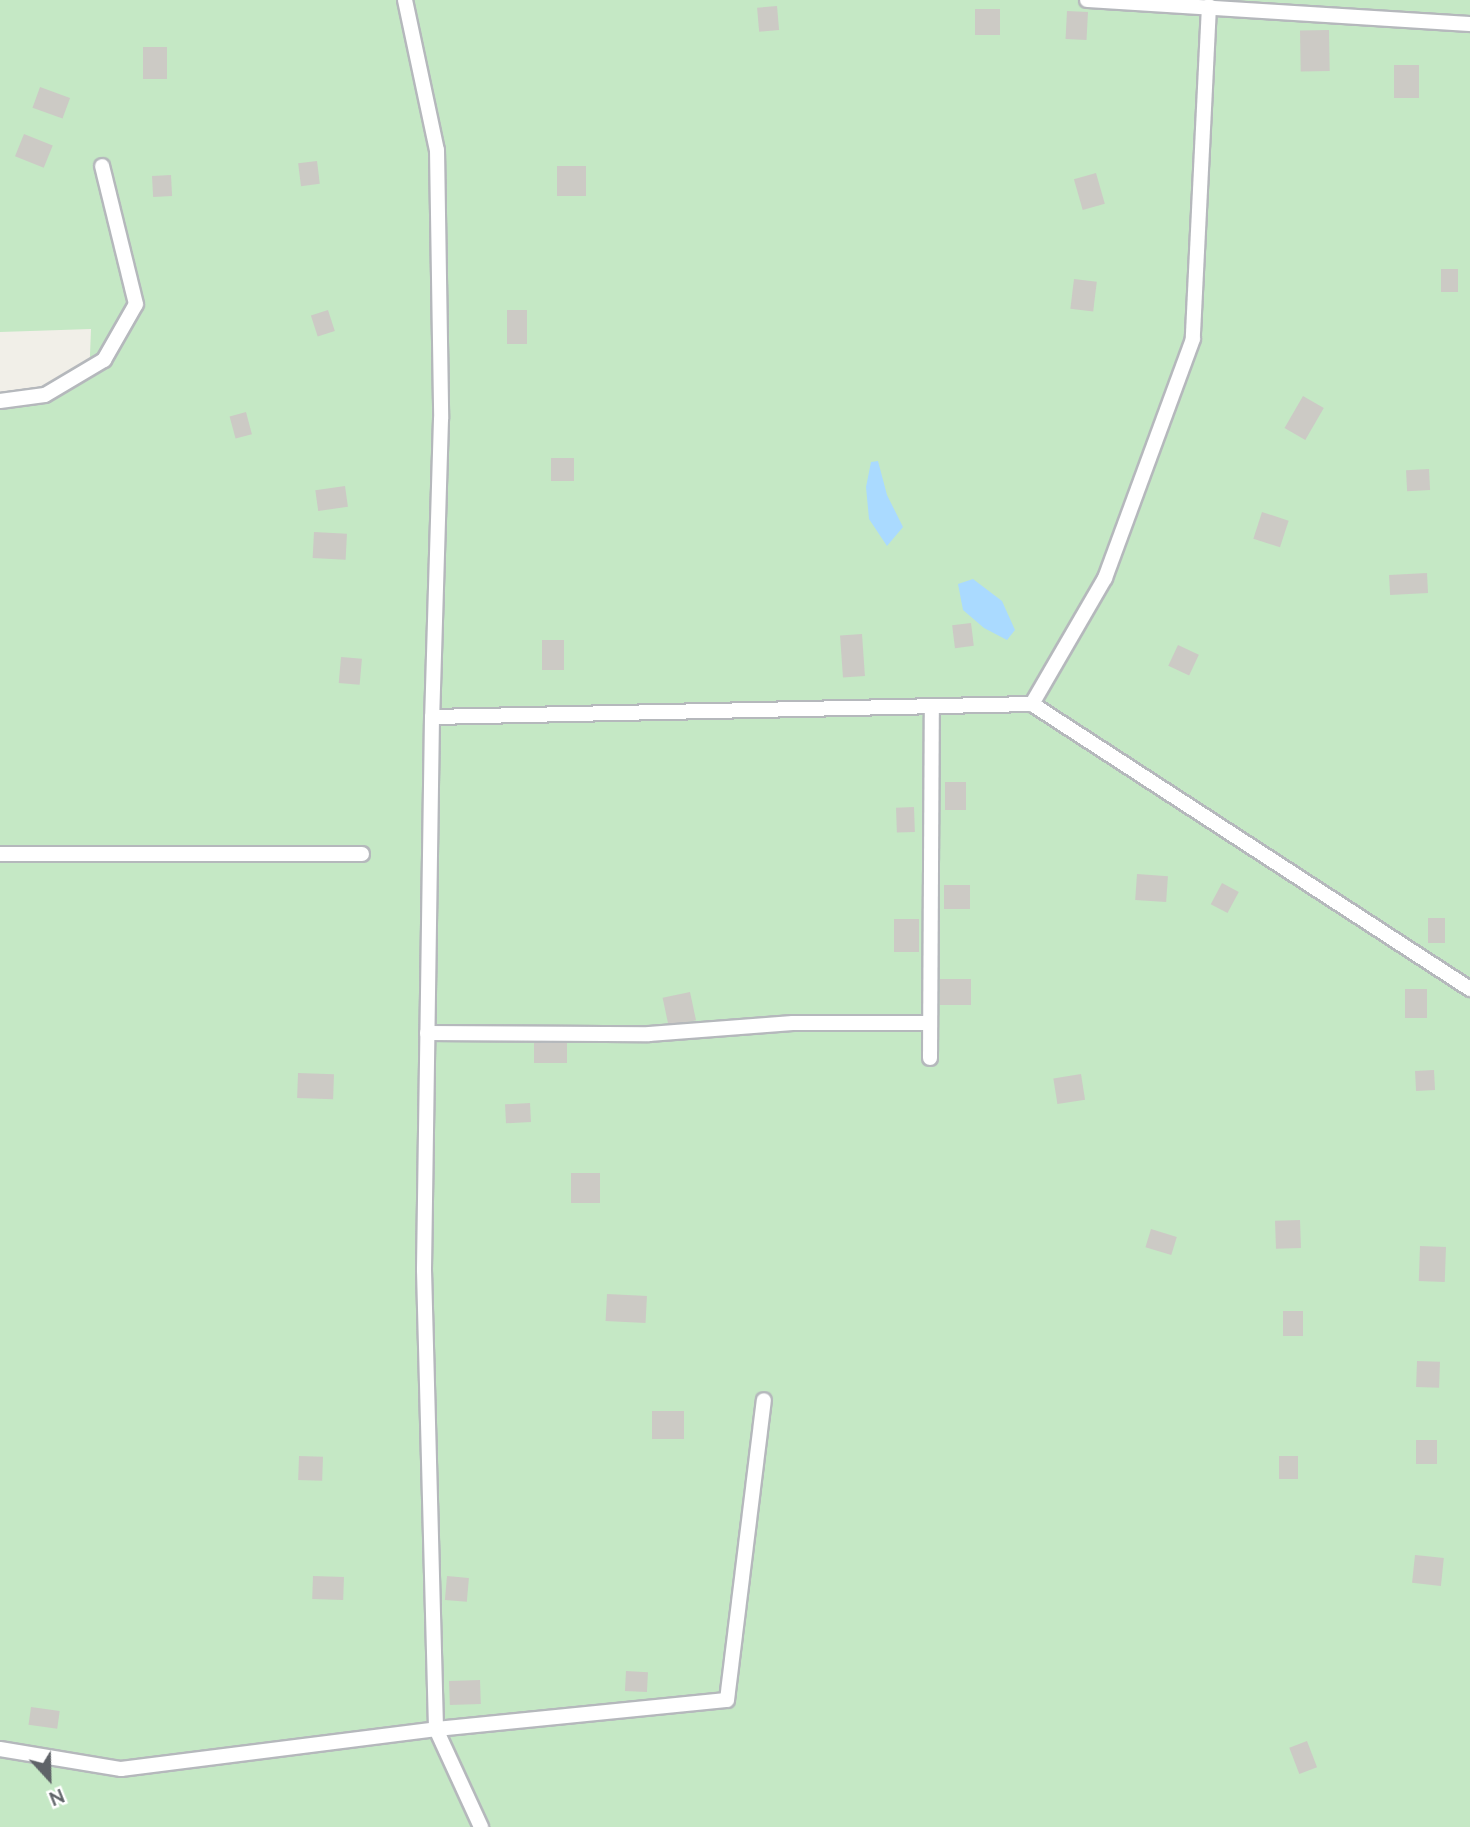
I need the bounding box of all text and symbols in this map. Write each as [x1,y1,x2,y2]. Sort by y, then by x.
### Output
north arrow [14,1743,84,1813]
text: N [46,1784,68,1811]

